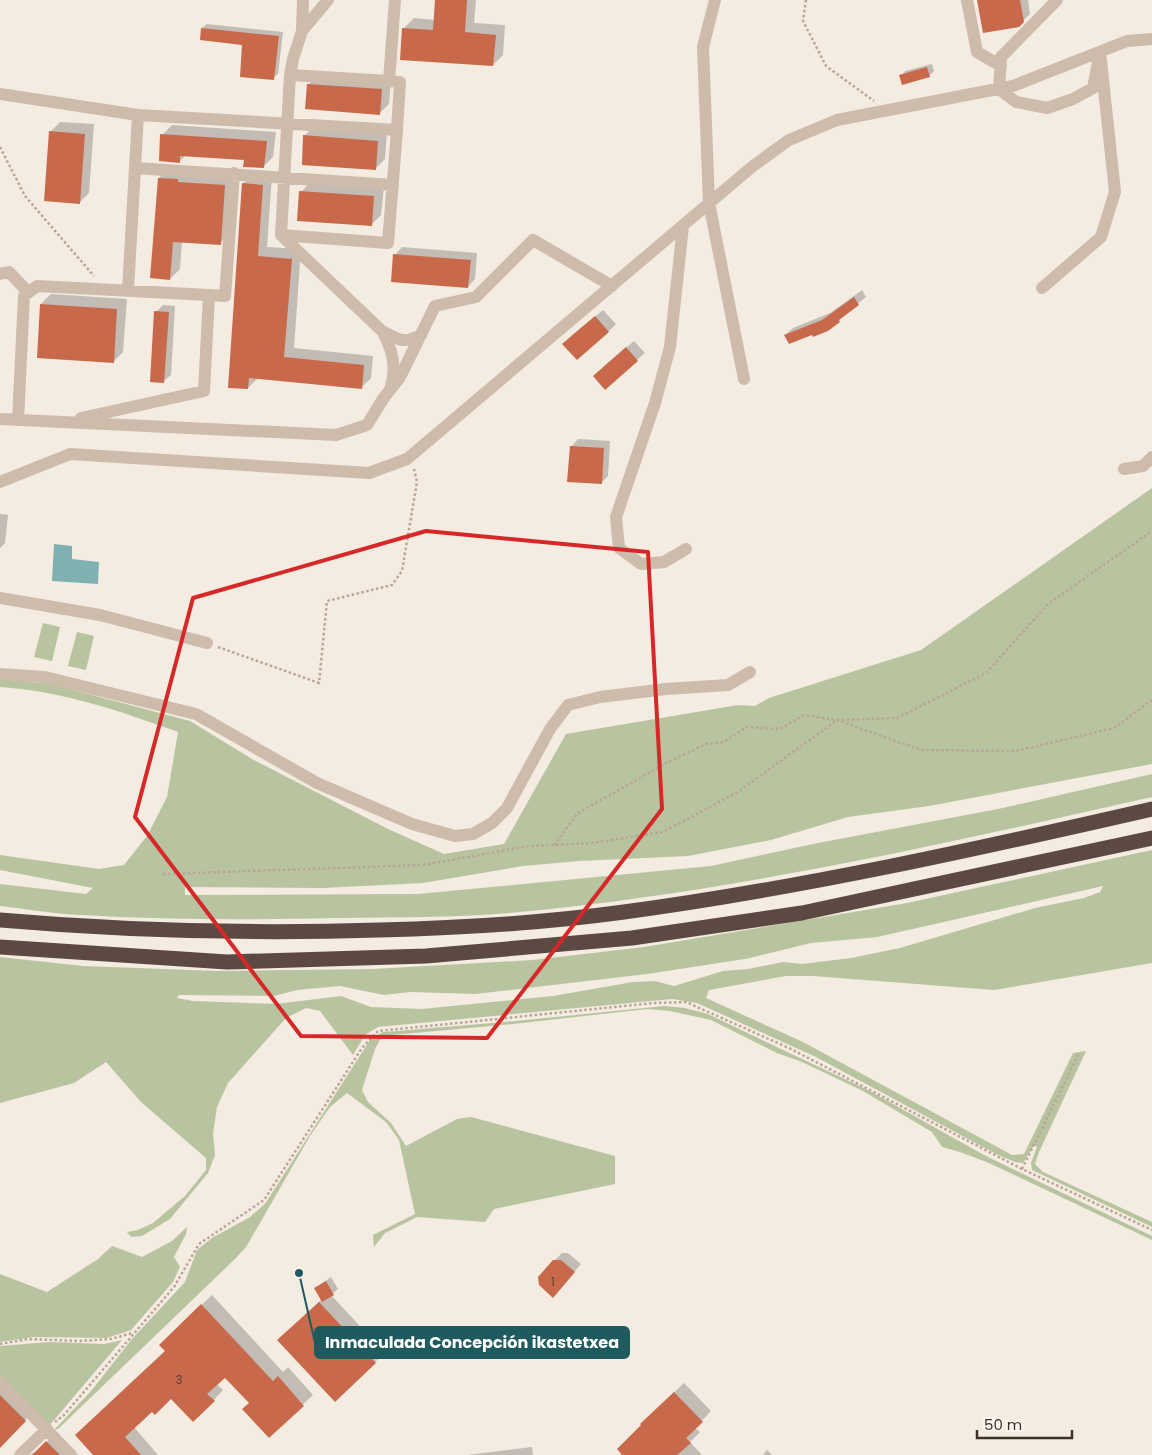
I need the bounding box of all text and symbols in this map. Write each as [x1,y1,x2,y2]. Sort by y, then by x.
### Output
house number: 1 [551,1273,555,1290]
callout: Inmaculada Concepción ikastetxea [315,1327,629,1358]
text: Inmaculada Concepción ikastetxea [325,1331,619,1354]
house number: 3 [175,1371,183,1388]
scale bar [977,1408,1072,1440]
text: 50 m [984,1414,1022,1435]

